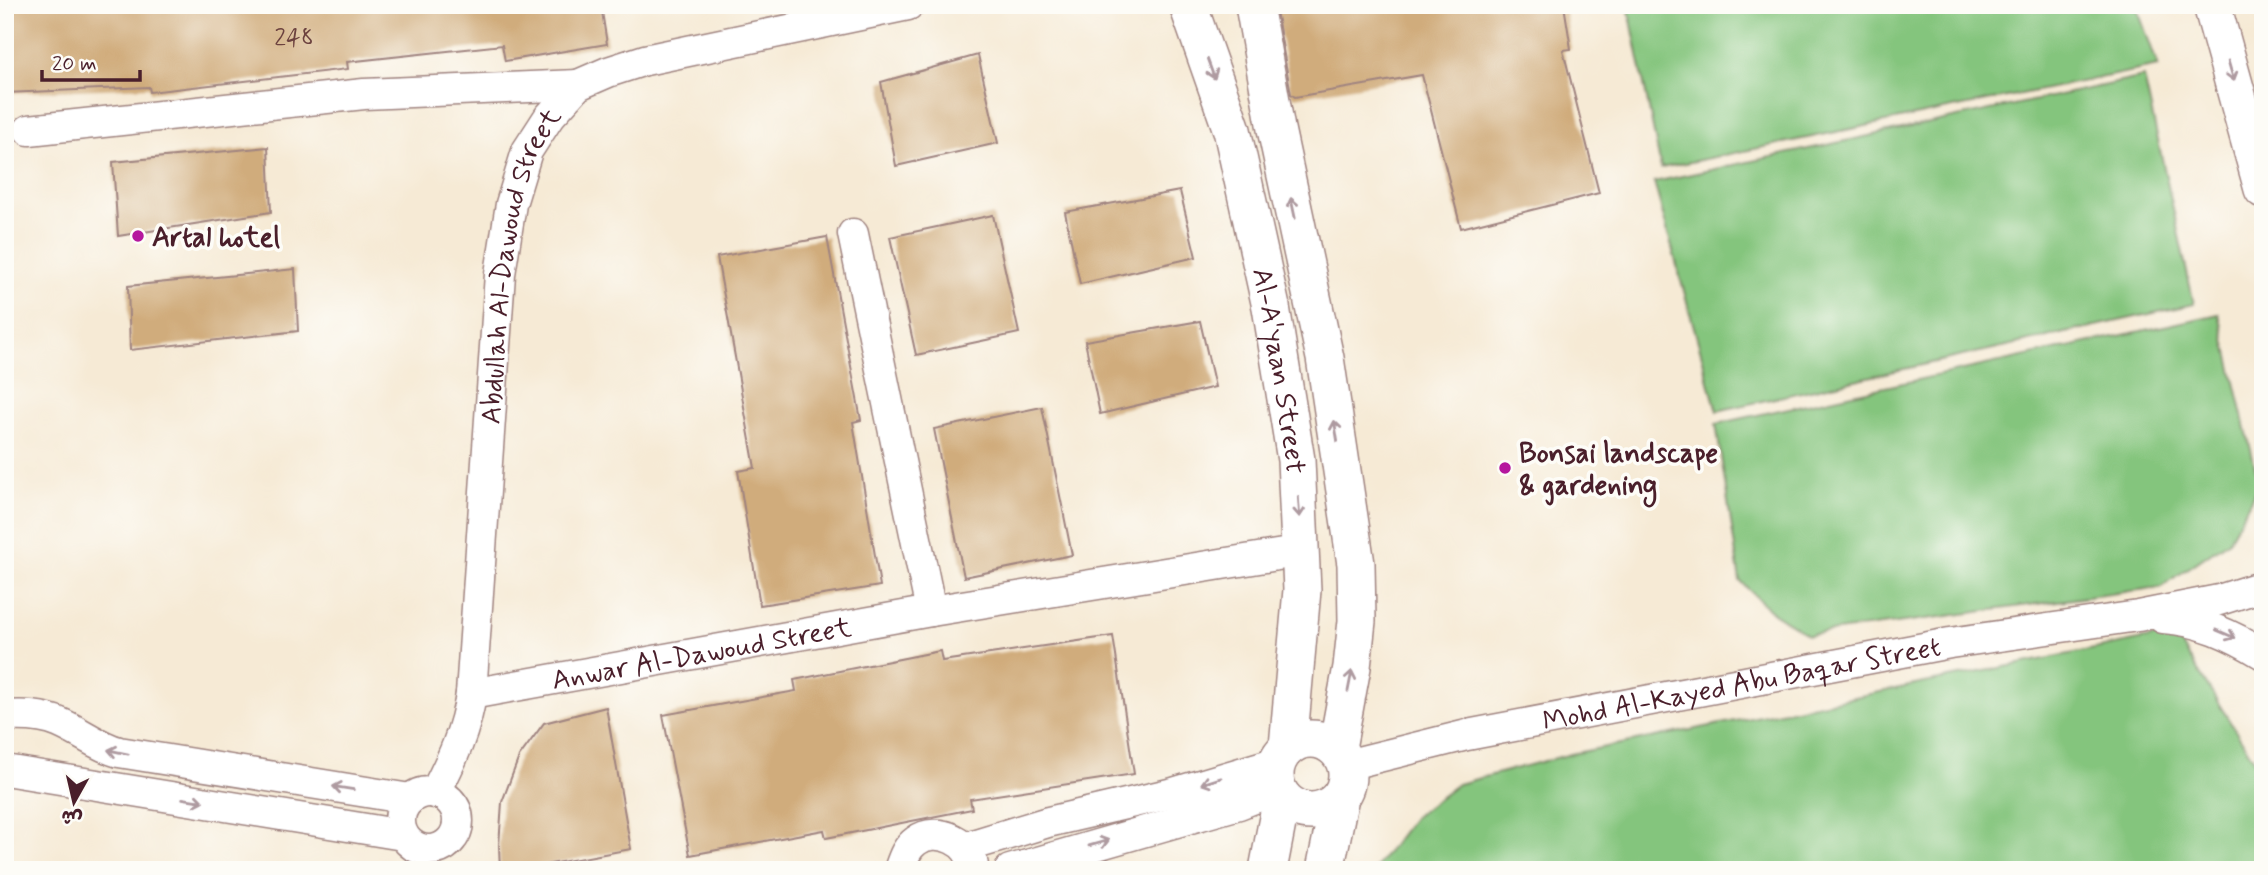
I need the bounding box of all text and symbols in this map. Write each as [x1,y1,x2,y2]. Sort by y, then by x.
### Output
house number: 248 [274,23,314,54]
scale bar [42,38,140,82]
text: 20 m [52,50,97,78]
one-way arrow [1206,58,1218,80]
one-way arrow [2225,60,2238,82]
street label: Abdullah Al-Dawoud Street [474,101,571,426]
one-way arrow [1285,197,1299,220]
place label: Artal hotel [152,220,280,257]
marker: Artal hotel [130,228,146,244]
street label: Al-A'yaan Street [1242,265,1313,474]
one-way arrow [1329,421,1342,443]
place label: Bonsai landscape & gardening [1519,436,1718,508]
marker: Bonsai landscape & gardening [1497,460,1513,476]
one-way arrow [1293,496,1306,518]
street label: Anwar Al-Dawoud Street [549,610,855,700]
one-way arrow [2215,628,2237,641]
street label: Mohd Al-Kayed Abu Baqar Street [1540,629,1944,741]
one-way arrow [1343,670,1357,693]
one-way arrow [108,744,130,757]
north arrow [38,766,108,836]
one-way arrow [1201,776,1223,789]
one-way arrow [332,781,355,794]
one-way arrow [181,794,204,807]
text: ش [60,804,84,831]
one-way arrow [1087,836,1110,849]

